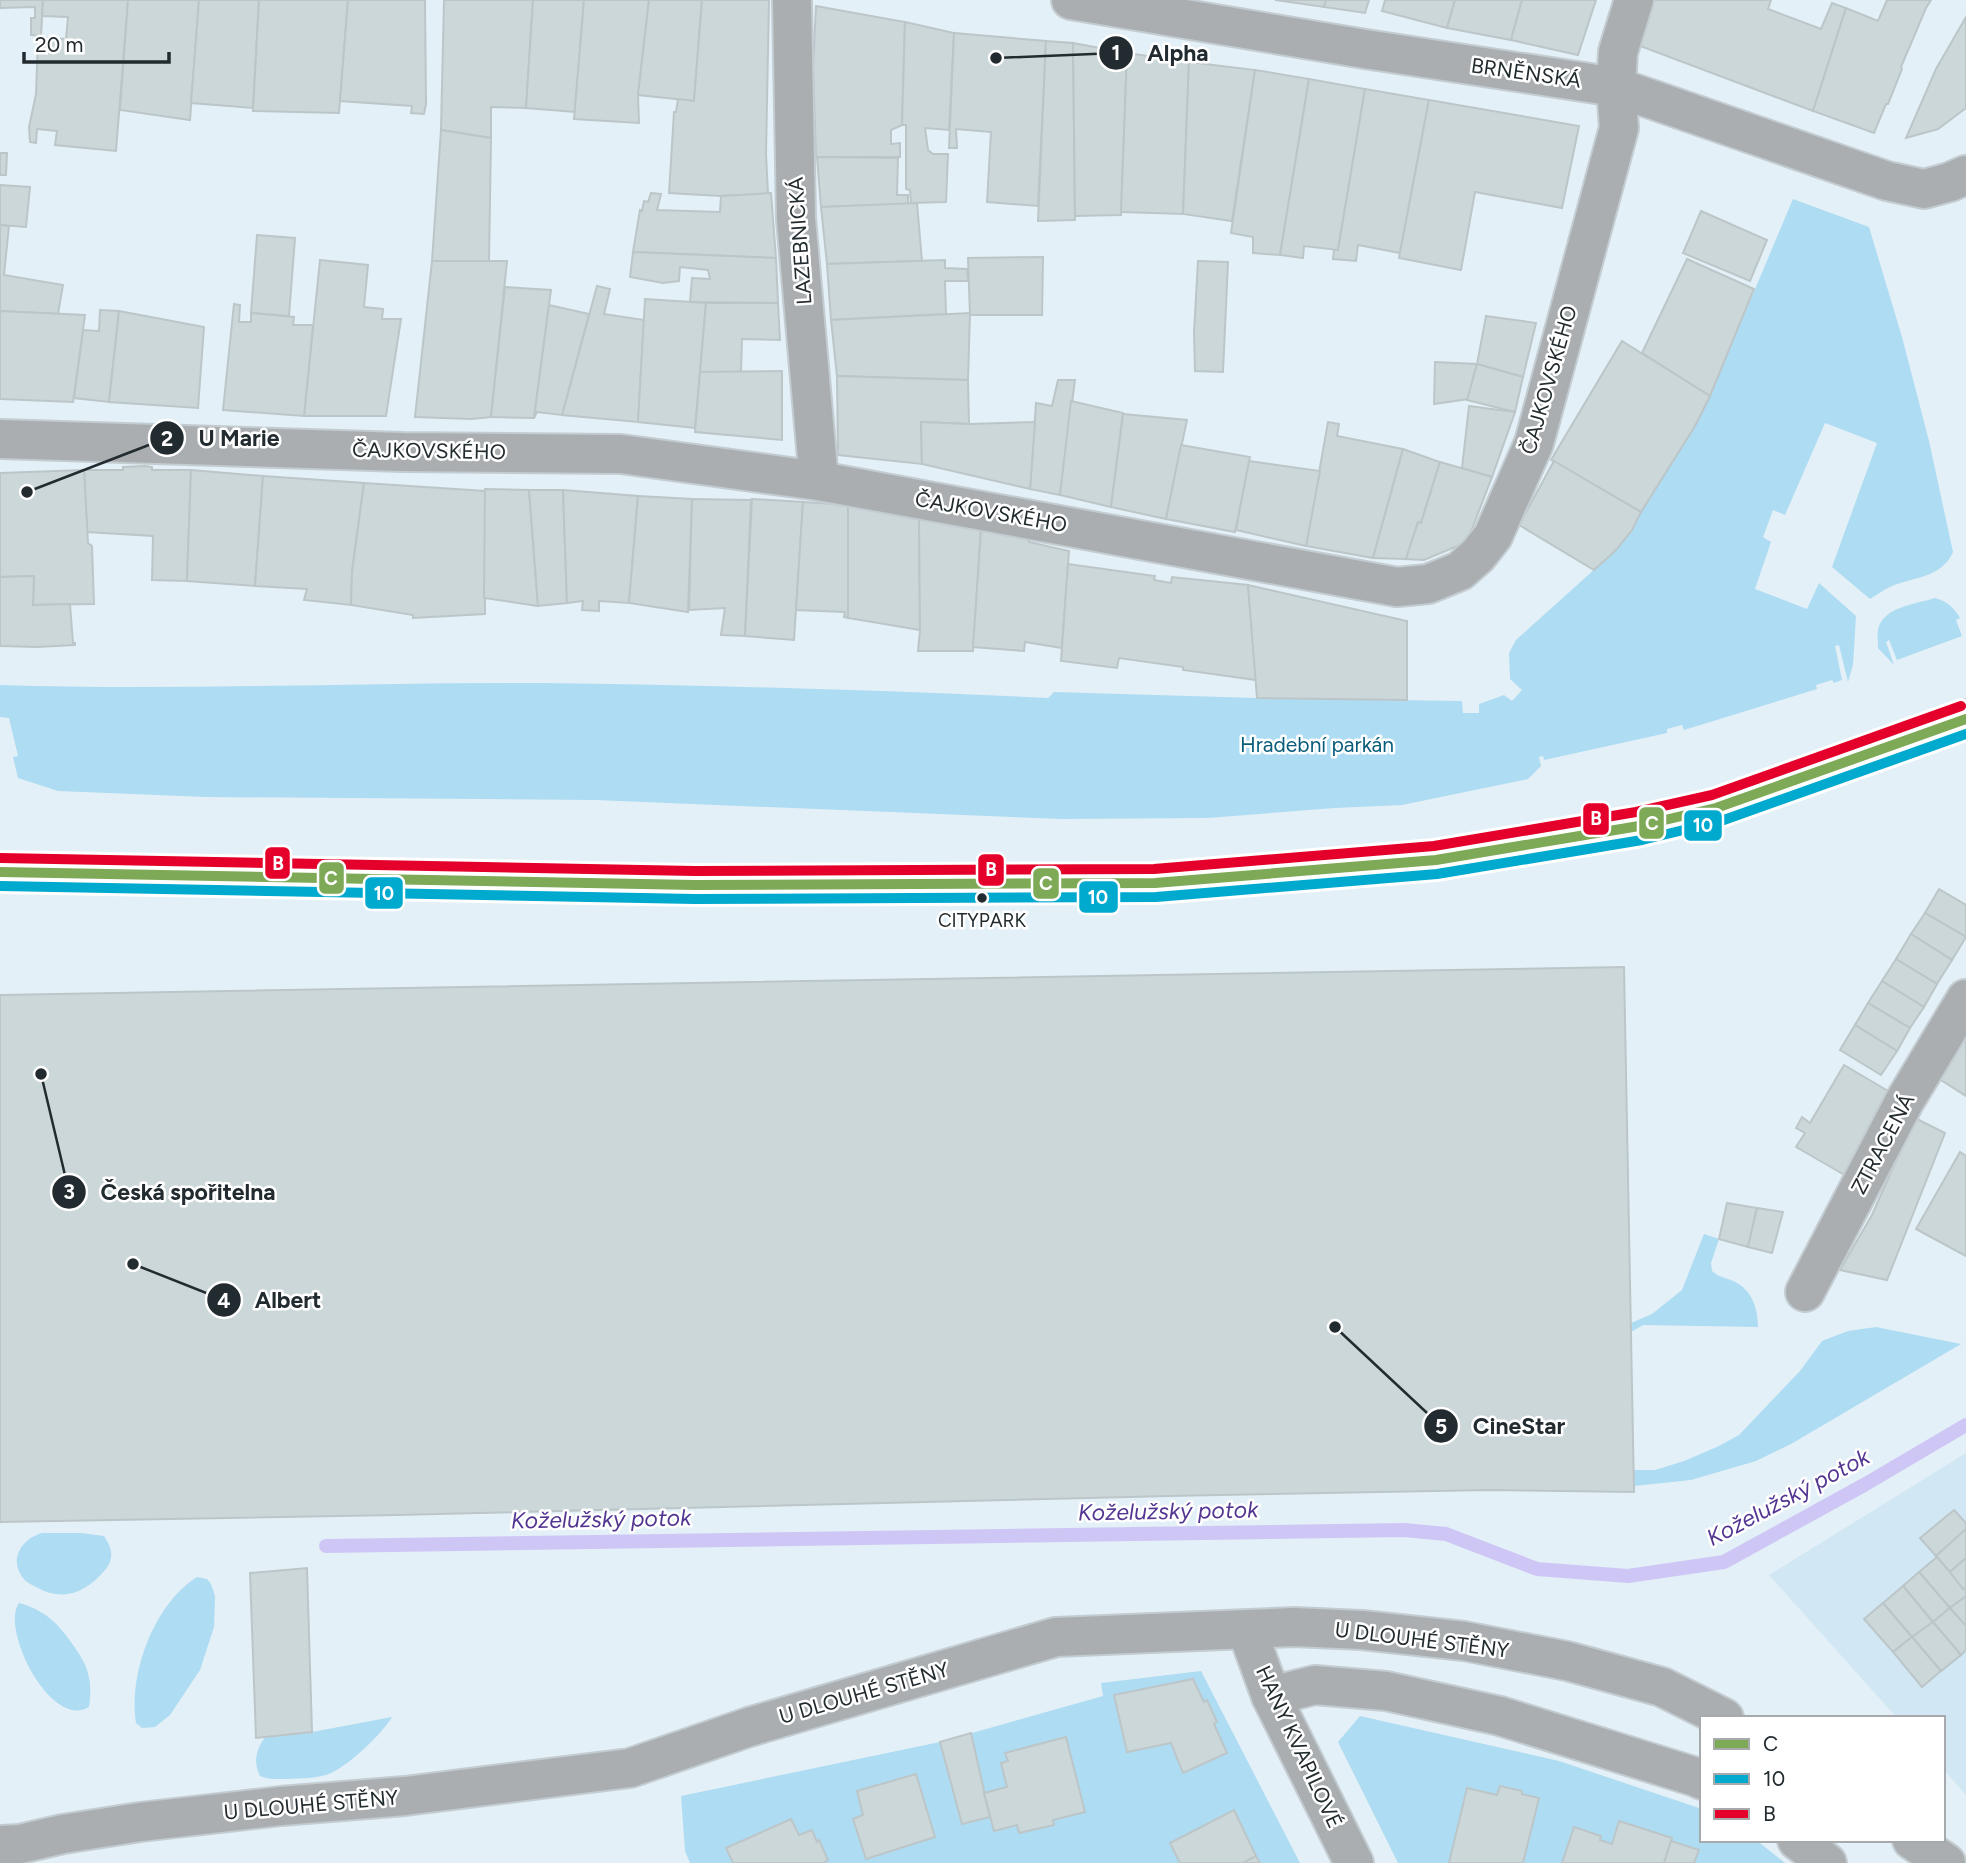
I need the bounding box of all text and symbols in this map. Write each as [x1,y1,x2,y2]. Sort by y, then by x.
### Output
scale bar [24,21,170,65]
callout: Alpha [1098,31,1223,75]
text: 20 m [35,32,83,57]
text: Alpha [1147,39,1209,67]
text: 1 [1112,40,1120,65]
street label: BRNĚNSKÁ [1469,52,1583,93]
street label: LAZEBNICKÁ [783,176,816,306]
street label: ČAJKOVSKÉHO [1515,302,1582,457]
callout: U Marie [149,416,293,460]
text: U Marie [198,424,280,452]
text: 2 [161,426,173,451]
street label: ČAJKOVSKÉHO [352,437,506,464]
street label: ČAJKOVSKÉHO [913,486,1069,537]
park label: Hradební parkán [1240,732,1394,757]
line badge: B [1582,802,1610,836]
line badge: C [1638,806,1665,840]
text: B [1590,807,1602,830]
line badge: 10 [1683,809,1723,842]
text: C [1645,812,1659,835]
text: 10 [1693,814,1713,837]
line badge: B [264,846,291,880]
text: B [272,852,284,875]
line badge: B [977,853,1005,887]
text: B [985,858,997,881]
line badge: C [318,861,345,895]
text: C [324,867,338,890]
line badge: C [1032,867,1060,900]
text: C [1039,872,1053,895]
line badge: 10 [364,876,404,910]
line badge: 10 [1078,880,1119,914]
text: 10 [374,882,394,905]
text: 10 [1088,886,1108,909]
marker: CITYPARK [975,891,989,905]
place label: CITYPARK [938,909,1026,932]
street label: ZTRACENÁ [1846,1089,1919,1198]
callout: Česká spořitelna [51,1170,289,1214]
text: Česká spořitelna [101,1178,275,1206]
text: 3 [63,1179,75,1204]
callout: Albert [206,1278,336,1322]
text: Albert [255,1286,321,1314]
text: 4 [217,1288,231,1313]
callout: CineStar [1424,1404,1579,1448]
text: CineStar [1473,1412,1566,1440]
text: 5 [1435,1414,1447,1439]
water label: Koželužský potok [1702,1442,1875,1552]
water label: Koželužský potok [1078,1495,1259,1527]
water label: Koželužský potok [511,1503,692,1535]
street label: U DLOUHÉ STĚNY [1333,1616,1511,1663]
street label: U DLOUHÉ STĚNY [776,1656,952,1729]
street label: HANY KVAPILOVÉ [1251,1662,1348,1832]
legend [1700,1716,1945,1842]
text: C [1763,1731,1778,1756]
text: 10 [1763,1766,1785,1791]
street label: U DLOUHÉ STĚNY [222,1784,400,1825]
text: B [1763,1801,1776,1826]

